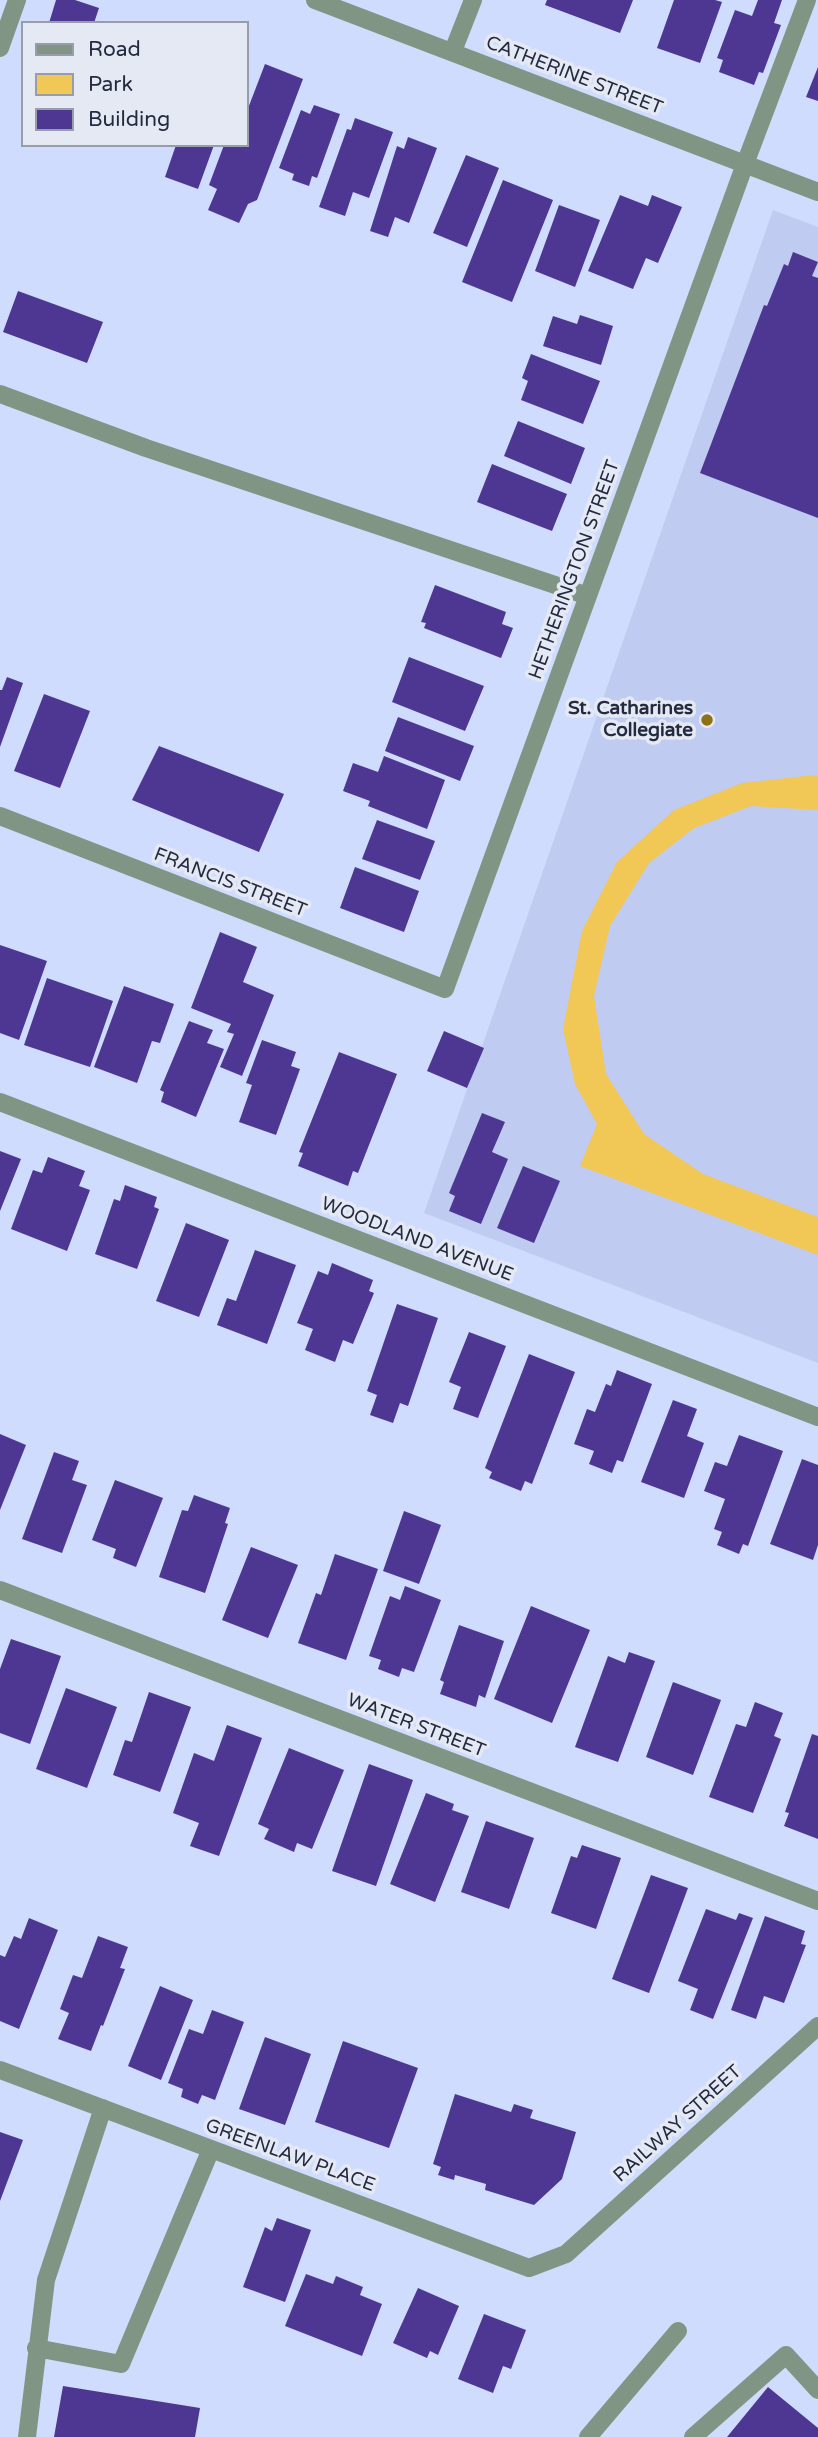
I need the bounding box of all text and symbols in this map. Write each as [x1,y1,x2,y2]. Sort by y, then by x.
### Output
legend [21,21,248,147]
street label: CATHERINE STREET [482,32,666,120]
text: Road [88,37,141,62]
text: Park [88,72,133,97]
text: Building [88,107,170,132]
street label: HETHERINGTON STREET [525,457,625,683]
place label: St. Catharines Collegiate [568,698,693,742]
marker: St. Catharines Collegiate [699,712,715,728]
street label: FRANCIS STREET [150,843,310,923]
street label: WOODLAND AVENUE [318,1193,516,1287]
street label: WATER STREET [344,1689,488,1763]
street label: RAILWAY STREET [609,2060,747,2188]
street label: GREENLAW PLACE [202,2115,378,2197]

